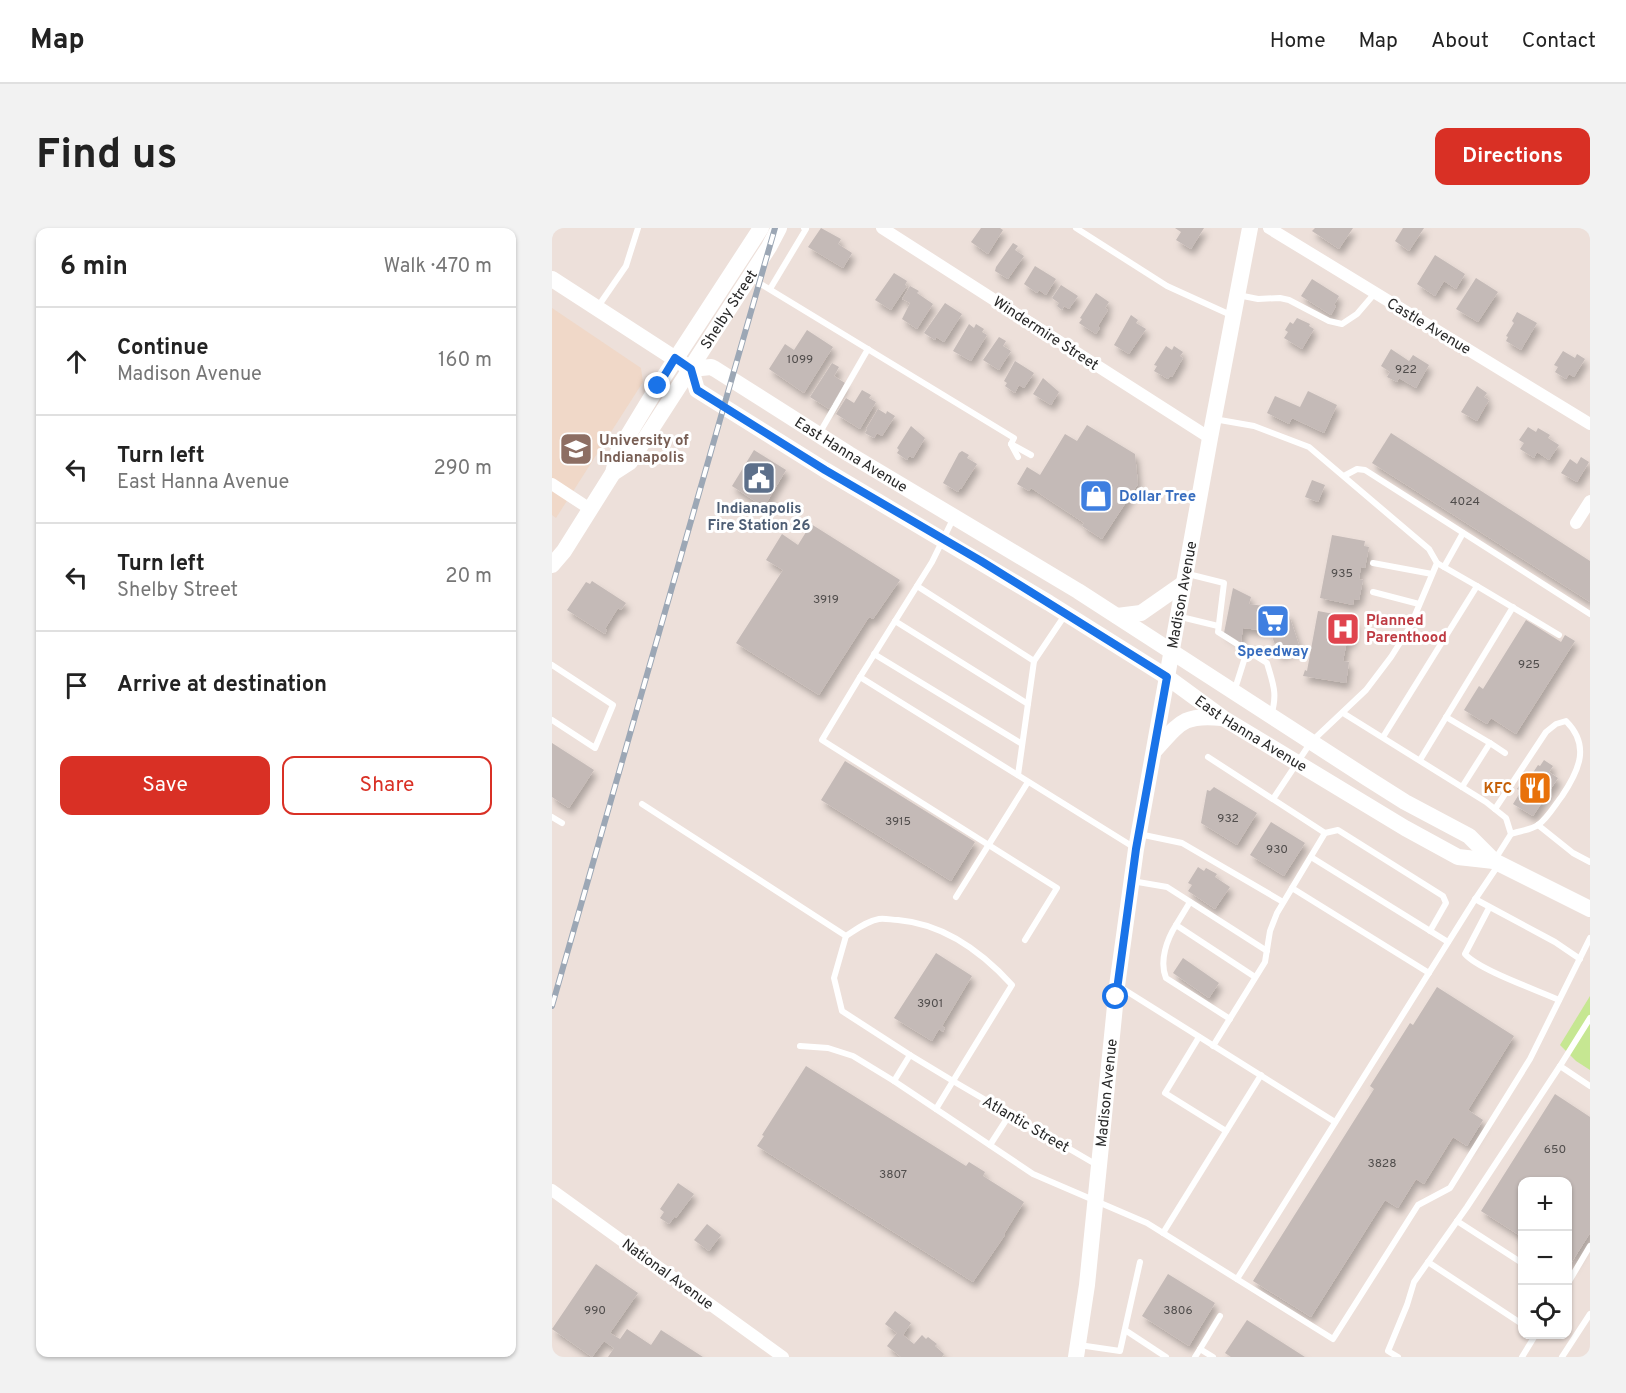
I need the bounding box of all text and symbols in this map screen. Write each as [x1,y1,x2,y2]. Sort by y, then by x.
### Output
text: Map [30,23,85,59]
text: Home [1270,28,1326,55]
text: Map [1359,28,1398,55]
text: About [1431,28,1489,55]
text: Contact [1522,28,1596,55]
button: Directions [1435,128,1590,185]
text: Find us [36,130,177,183]
text: 6 min [60,251,128,284]
text: Walk · 470 m [383,254,492,280]
street label: Shelby Street [697,267,763,353]
street label: Windermire Street [989,293,1102,376]
street label: Castle Avenue [1383,295,1474,360]
text: Continue [117,335,208,362]
icon: ahead [60,345,93,378]
text: 160 m [438,348,492,374]
house number: 1099 [787,352,813,368]
text: Madison Avenue [117,362,262,388]
house number: 922 [1395,362,1417,378]
route end [644,372,670,398]
street label: East Hanna Avenue [790,414,910,498]
school or university icon: University of Indianapolis [558,431,594,467]
place label: University of Indianapolis [599,432,689,468]
text: Turn left [117,443,205,470]
icon: left [60,453,93,486]
text: 290 m [434,456,492,482]
public building icon: Indianapolis Fire Station 26 [741,460,777,496]
text: East Hanna Avenue [117,470,289,496]
shop icon: Dollar Tree [1078,478,1114,514]
place label: Dollar Tree [1119,488,1196,507]
house number: 4024 [1450,494,1480,510]
place label: Indianapolis Fire Station 26 [707,500,811,536]
street label: Madison Avenue [1164,540,1202,650]
text: Turn left [117,551,205,578]
icon: left [60,561,93,594]
text: 20 m [445,564,492,590]
house number: 935 [1331,566,1353,582]
text: Shelby Street [117,578,238,604]
house number: 3919 [813,592,839,608]
supermarket icon: Speedway [1255,603,1291,639]
hospital icon: Planned Parenthood [1325,611,1361,647]
place label: Planned Parenthood [1366,612,1447,648]
place label: Speedway [1237,643,1309,662]
house number: 925 [1518,657,1540,673]
icon: arrive [60,669,93,702]
text: Arrive at destination [117,672,327,699]
street label: East Hanna Avenue [1190,692,1310,777]
button: Save [60,756,270,815]
button: Share [282,756,492,815]
restaurant icon: KFC [1517,770,1553,806]
place label: KFC [1483,780,1512,799]
house number: 932 [1217,811,1239,827]
house number: 3915 [885,814,911,830]
house number: 930 [1266,842,1288,858]
route start [1102,983,1128,1009]
house number: 3901 [917,996,943,1012]
street label: Madison Avenue [1093,1038,1123,1148]
street label: Atlantic Street [978,1093,1072,1158]
house number: 650 [1544,1142,1566,1158]
house number: 3828 [1368,1156,1397,1172]
house number: 3807 [879,1167,907,1183]
map controls [1518,1177,1572,1339]
button: + [1518,1177,1572,1231]
button: − [1518,1231,1572,1285]
street label: National Avenue [618,1236,717,1315]
button: locate [1518,1285,1572,1339]
house number: 990 [584,1303,606,1319]
house number: 3806 [1163,1303,1193,1319]

